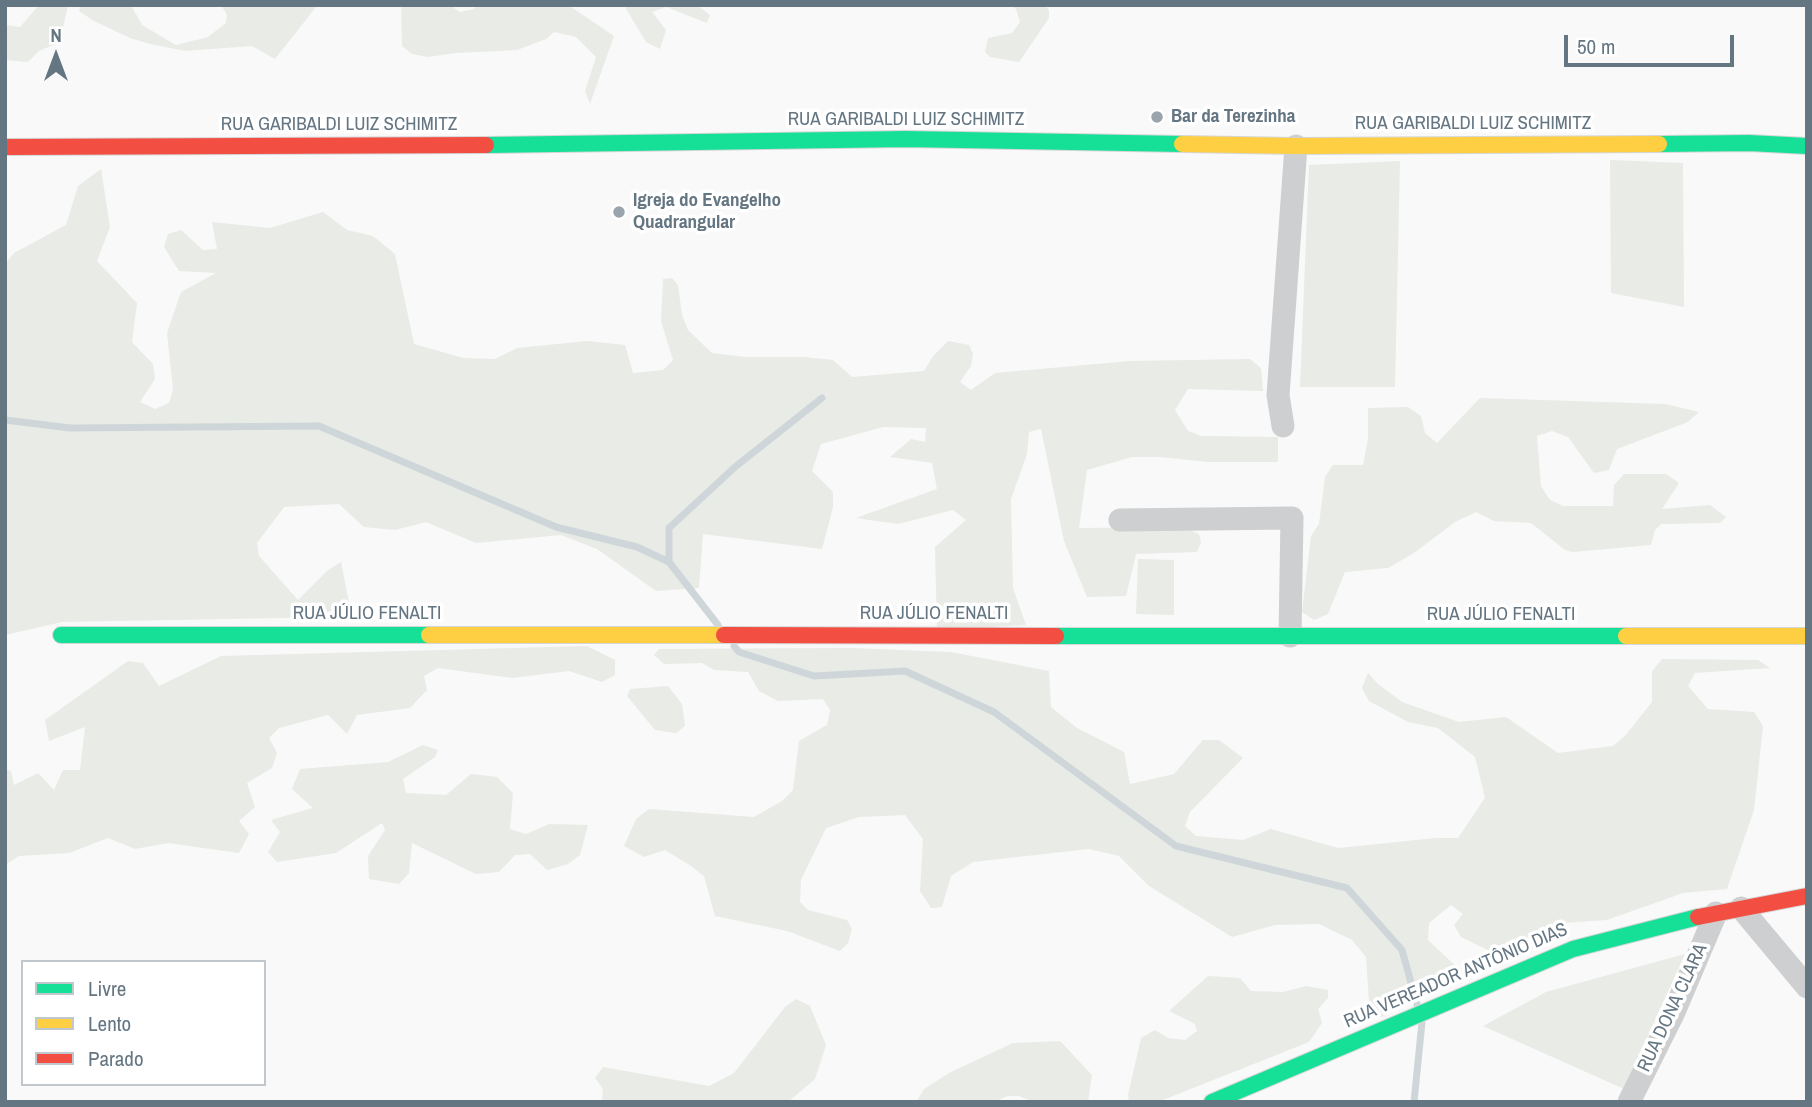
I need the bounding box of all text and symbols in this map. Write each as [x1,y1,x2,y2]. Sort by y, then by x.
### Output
north arrow [21,21,91,91]
scale bar [1567,21,1737,65]
text: N [50,22,62,48]
text: 50 m [1577,32,1615,61]
place label: Bar da Terezinha [1171,106,1295,128]
street label: RUA GARIBALDI LUIZ SCHIMITZ [788,109,1024,131]
marker: Bar da Terezinha [1149,109,1165,125]
street label: RUA GARIBALDI LUIZ SCHIMITZ [1355,113,1591,135]
street label: RUA GARIBALDI LUIZ SCHIMITZ [221,114,457,136]
place label: Igreja do Evangelho Quadrangular [633,190,781,234]
marker: Igreja do Evangelho Quadrangular [611,204,627,220]
street label: RUA JÚLIO FENALTI [293,603,441,625]
street label: RUA JÚLIO FENALTI [860,603,1008,625]
street label: RUA JÚLIO FENALTI [1427,604,1575,626]
street label: RUA VEREADOR ANTÔNIO DIAS [1341,919,1571,1033]
street label: RUA DONA CLARA [1633,940,1713,1076]
legend [21,960,266,1086]
text: Livre [88,974,126,1003]
text: Lento [88,1009,131,1038]
text: Parado [88,1044,144,1073]

